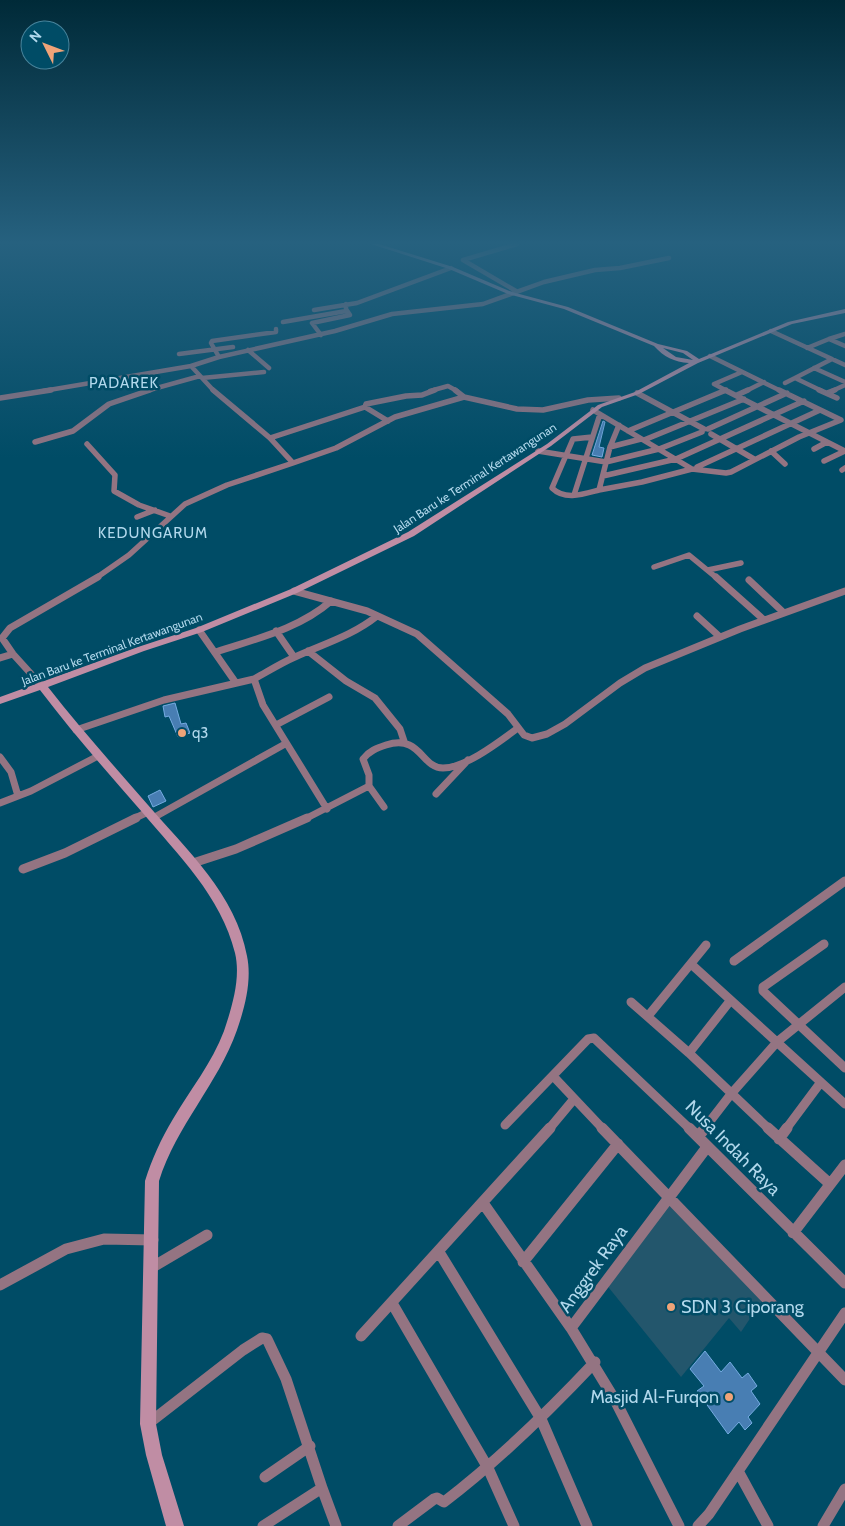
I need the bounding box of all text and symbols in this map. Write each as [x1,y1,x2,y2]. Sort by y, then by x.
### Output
north arrow [20,20,70,70]
text: N [25,27,45,46]
district label: PADAREK [89,374,159,392]
street label: Jalan Baru ke Terminal Kertawangunan [390,419,559,537]
district label: KEDUNGARUM [98,524,208,542]
street label: Jalan Baru ke Terminal Kertawangunan [18,609,205,689]
place label: q3 [192,724,208,742]
marker: q3 [176,727,188,739]
street label: Nusa Indah Raya [681,1096,785,1200]
street label: Anggrek Raya [554,1221,632,1317]
place label: SDN 3 Ciporang [681,1296,805,1318]
marker: SDN 3 Ciporang [665,1301,677,1313]
place label: Masjid Al-Furqon [590,1386,719,1408]
marker: Masjid Al-Furqon [723,1391,735,1403]

